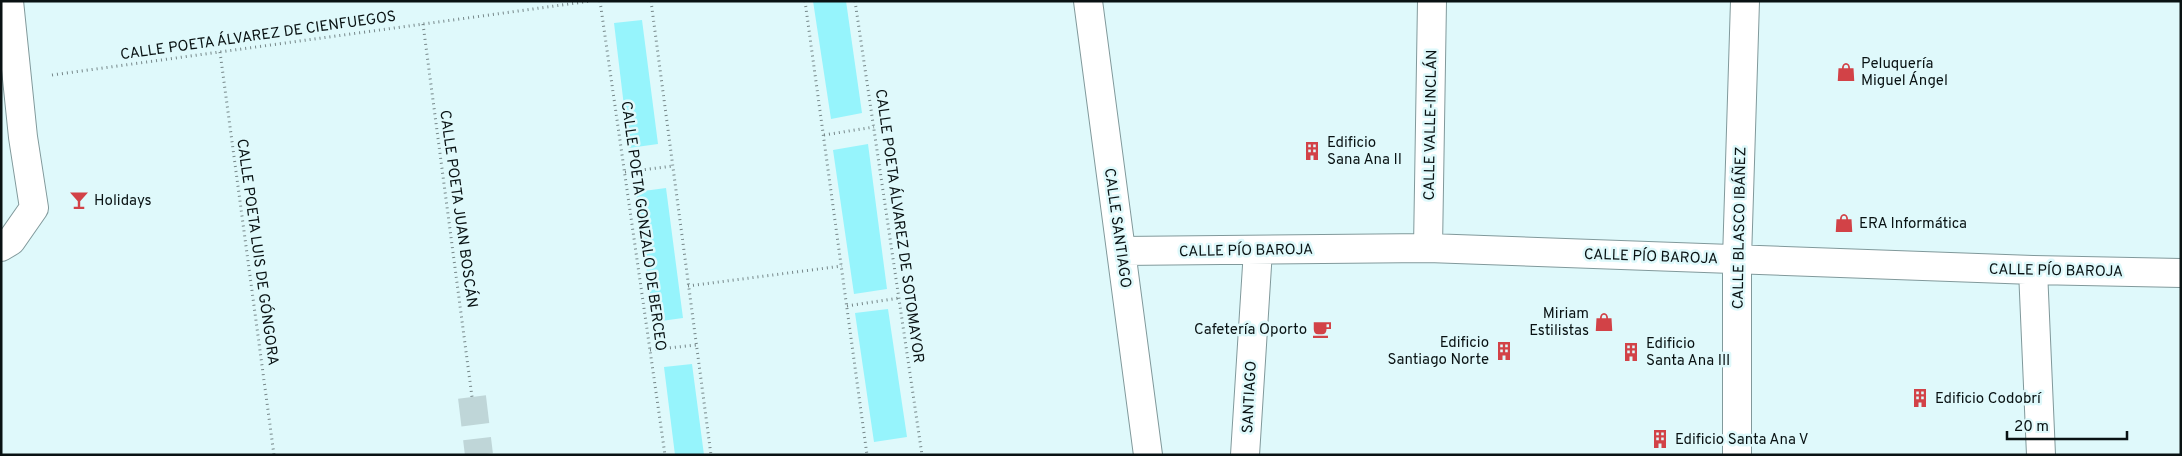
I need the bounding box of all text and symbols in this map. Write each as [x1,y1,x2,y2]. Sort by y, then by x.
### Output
street label: CALLE POETA ÁLVAREZ DE CIENFUEGOS [119,7,397,65]
street label: CALLE VALLE-INCLÁN [1420,49,1442,201]
place label: Peluquería Miguel Ángel [1861,55,1948,91]
shop icon: Peluquería Miguel Ángel [1835,61,1857,83]
street label: CALLE POETA ÁLVAREZ DE SOTOMAYOR [870,88,928,364]
street label: CALLE POETA GONZALO DE BERCEO [616,100,669,352]
street label: CALLE POETA JUAN BOSCÁN [434,109,482,309]
place label: Edificio Sana Ana II [1327,134,1402,170]
street label: CALLE POETA LUIS DE GÓNGORA [231,137,284,367]
building icon: Edificio Sana Ana II [1301,140,1323,162]
street label: CALLE BLASCO IBÁÑEZ [1729,147,1751,309]
street label: CALLE SANTIAGO [1099,167,1134,289]
bar icon: Holidays [68,189,90,211]
place label: Holidays [94,192,152,211]
shop icon: ERA Informática [1833,212,1855,234]
place label: ERA Informática [1859,215,1967,234]
street label: CALLE PÍO BAROJA [1179,240,1313,262]
street label: CALLE PÍO BAROJA [1584,245,1718,269]
street label: CALLE PÍO BAROJA [1989,260,2123,282]
place label: Miriam Estilistas [1529,305,1589,341]
shop icon: Miriam Estilistas [1593,311,1615,333]
cafe icon: Cafetería Oporto [1311,318,1333,340]
place label: Cafetería Oporto [1194,321,1307,340]
place label: Edificio Santiago Norte [1388,334,1489,370]
place label: Edificio Santa Ana III [1646,335,1730,371]
building icon: Edificio Santiago Norte [1493,340,1515,362]
building icon: Edificio Santa Ana III [1620,341,1642,363]
street label: SANTIAGO [1239,360,1262,434]
building icon: Edificio Codobrí [1909,387,1931,409]
place label: Edificio Codobrí [1935,390,2042,409]
scale bar [2007,408,2127,440]
text: 20 m [2014,418,2049,437]
building icon: Edificio Santa Ana V [1649,428,1671,450]
place label: Edificio Santa Ana V [1675,431,1809,450]

